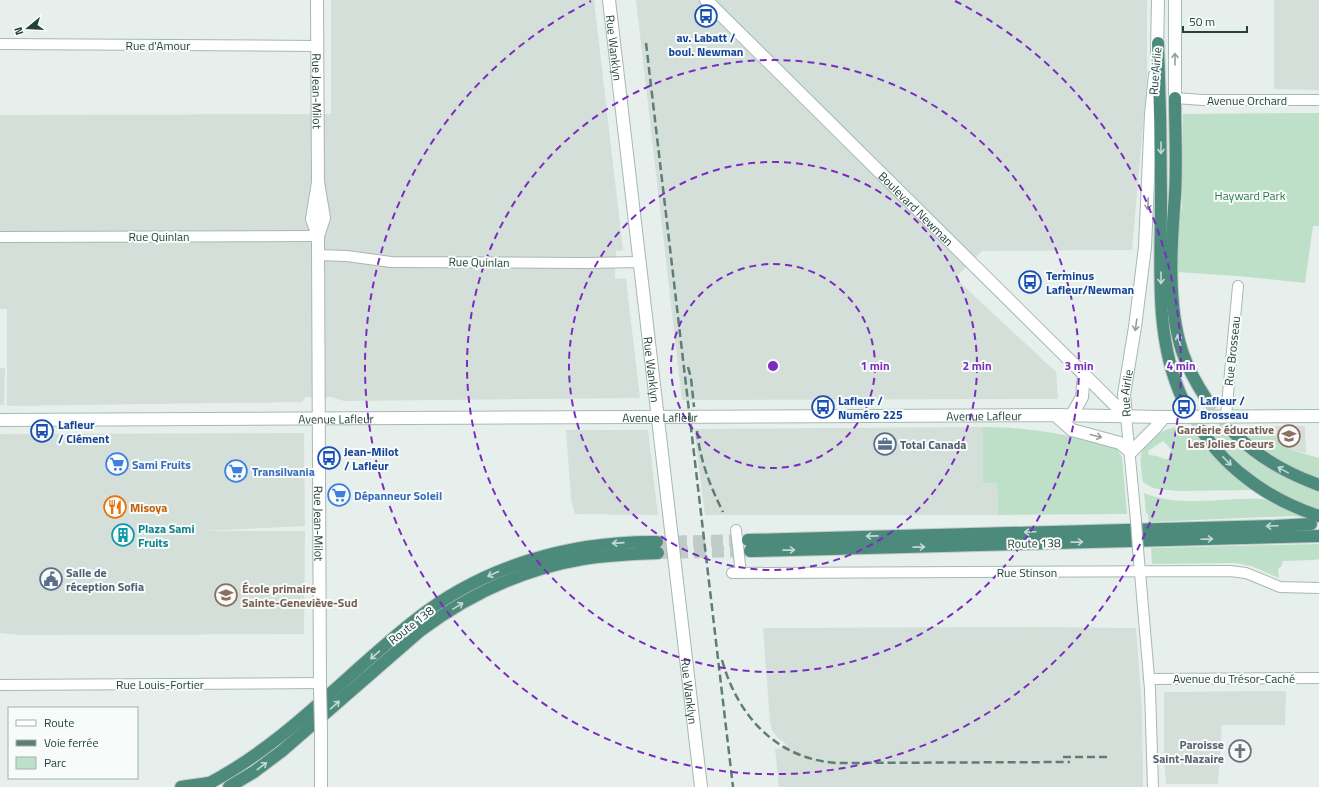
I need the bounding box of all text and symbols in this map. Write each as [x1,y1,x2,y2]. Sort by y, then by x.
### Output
bus stop icon: av. Labatt / boul. Newman [693,3,719,29]
north arrow [8,8,48,48]
scale bar [1183,8,1247,34]
text: 50 m [1189,12,1215,31]
street label: Rue Wanklyn [601,14,628,82]
text: N [10,25,27,37]
place label: av. Labatt / boul. Newman [669,28,743,61]
street label: Rue d'Amour [126,36,190,55]
street label: Rue Airlie [1143,46,1167,96]
street label: Rue Jean-Milot [308,53,327,130]
one-way arrow [1171,53,1179,66]
street label: Avenue Orchard [1207,91,1287,110]
one-way arrow [1157,141,1165,154]
street label: Boulevard Newman [874,167,958,250]
park label: Hayward Park [1215,186,1286,205]
one-way arrow [1144,197,1151,210]
street label: Rue Quinlan [128,227,190,246]
street label: Rue Quinlan [448,252,510,272]
place label: Terminus Lafleur/Newman [1046,266,1134,299]
bus stop icon: Terminus Lafleur/Newman [1017,269,1043,295]
one-way arrow [1157,271,1165,284]
street label: Rue Brosseau [1219,315,1245,387]
one-way arrow [1132,318,1139,331]
one-way arrow [1175,333,1182,346]
street label: Rue Wanklyn [639,336,665,403]
text: 1 min [860,356,890,375]
text: 2 min [962,356,992,375]
text: 3 min [1064,356,1094,375]
text: 4 min [1166,356,1196,375]
centre of rings [766,359,780,373]
street label: Rue Airlie [1115,368,1137,418]
place label: Lafleur / Numéro 225 [838,391,903,424]
place label: Lafleur / Brosseau [1200,391,1248,424]
bus stop icon: Lafleur / Numéro 225 [810,394,836,420]
bus stop icon: Lafleur / Brosseau [1171,394,1197,420]
street label: Avenue Lafleur [946,406,1022,425]
street label: Avenue Lafleur [622,407,698,427]
street label: Avenue Lafleur [298,409,374,428]
place label: Lafleur / Clément [58,415,110,448]
bus stop icon: Lafleur / Clément [29,418,55,444]
place label: Garderie éducative Les Jolies Coeurs [1177,420,1274,453]
school or university icon: Garderie éducative Les Jolies Coeurs [1276,423,1302,449]
office icon: Total Canada [872,431,898,457]
one-way arrow [1089,433,1102,440]
place label: Total Canada [900,435,966,454]
place label: Jean-Milot / Lafleur [344,442,399,475]
bus stop icon: Jean-Milot / Lafleur [316,445,342,471]
supermarket icon: Sami Fruits [104,451,130,477]
place label: Sami Fruits [132,455,191,474]
one-way arrow [1222,456,1232,466]
supermarket icon: Transilvania [223,458,249,484]
place label: Transilvania [252,462,315,481]
one-way arrow [1277,466,1289,473]
supermarket icon: Dépanneur Soleil [326,482,352,508]
street label: Rue Jean-Milot [310,486,329,562]
place label: Dépanneur Soleil [354,486,442,505]
restaurant icon: Misoya [102,494,128,520]
place label: Misoya [130,498,167,517]
place label: Plaza Sami Fruits [138,519,195,552]
building icon: Plaza Sami Fruits [110,522,136,548]
one-way arrow [1266,522,1279,529]
one-way arrow [1024,528,1037,536]
one-way arrow [866,532,879,540]
street label: Route 138 [1007,533,1061,553]
one-way arrow [1200,535,1213,543]
one-way arrow [1070,539,1083,546]
one-way arrow [612,540,625,547]
one-way arrow [912,543,925,550]
one-way arrow [782,546,795,554]
place label: Salle de réception Sofia [66,563,144,596]
street label: Rue Stinson [997,563,1057,582]
public building icon: Salle de réception Sofia [38,566,64,592]
one-way arrow [487,571,499,578]
place label: École primaire Sainte-Geneviève-Sud [242,579,357,612]
school or university icon: École primaire Sainte-Geneviève-Sud [213,582,239,608]
street label: Route 138 [384,601,438,649]
one-way arrow [452,601,464,609]
one-way arrow [370,650,380,659]
street label: Rue Wanklyn [677,657,703,725]
street label: Avenue du Trésor-Caché [1173,669,1295,688]
street label: Rue Louis-Fortier [116,675,204,694]
one-way arrow [330,700,340,709]
legend [8,707,138,779]
text: Route [44,713,74,732]
text: Voie ferrée [44,733,99,752]
place label: Paroisse Saint-Nazaire [1153,735,1224,768]
church icon: Paroisse Saint-Nazaire [1227,738,1253,764]
text: Parc [44,753,66,772]
one-way arrow [256,762,267,770]

